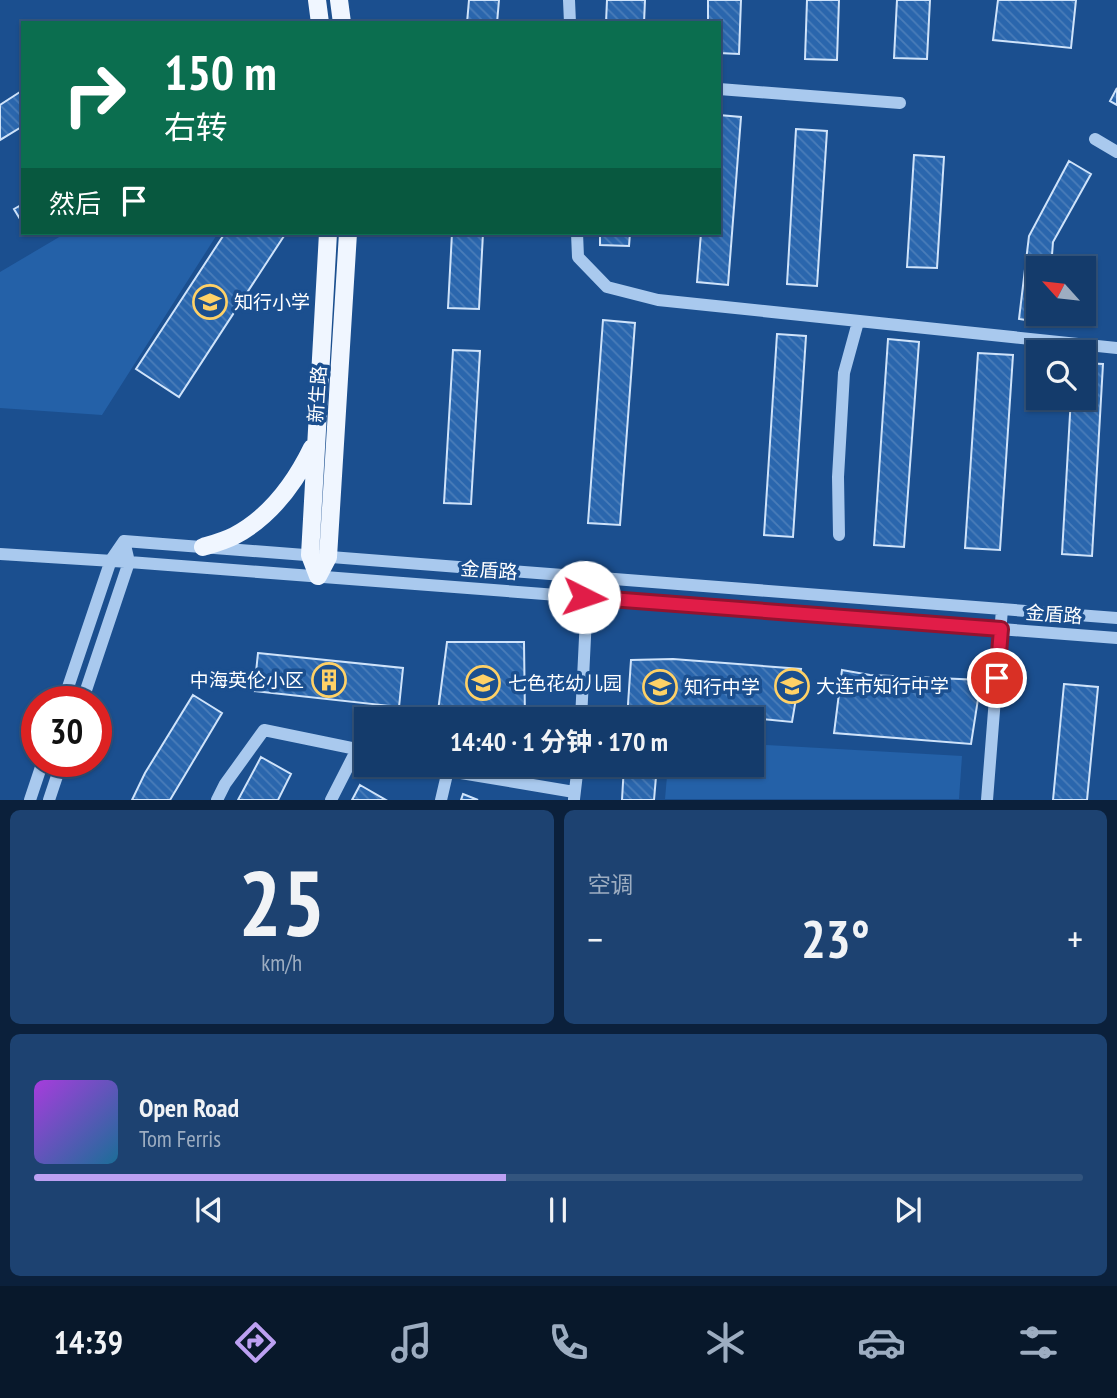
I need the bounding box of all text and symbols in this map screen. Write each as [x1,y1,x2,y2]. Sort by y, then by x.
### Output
text: 150 m [164,40,277,104]
icon: right [49,49,140,140]
text: 右转 [164,106,228,148]
icon: arrive [115,182,153,220]
text: 然后 [49,187,101,220]
north arrow [1026,256,1096,326]
map controls [1026,256,1096,410]
school or university icon: 知行小学 [191,283,229,321]
place label: 知行小学 [234,290,310,314]
button: search [1026,340,1096,410]
street label: 新生路 [303,365,331,423]
street label: 金盾路 [460,556,518,584]
position arrow [547,560,621,634]
street label: 金盾路 [1025,600,1083,628]
pin [967,648,1027,708]
icon: arrive [978,659,1016,697]
building icon: 中海英伦小区 [310,661,348,699]
school or university icon: 七色花幼儿园 [464,664,502,702]
school or university icon: 大连市知行中学 [773,667,811,705]
place label: 中海英伦小区 [190,668,304,692]
school or university icon: 知行中学 [641,668,679,706]
place label: 七色花幼儿园 [508,671,622,695]
place label: 大连市知行中学 [816,674,949,698]
place label: 知行中学 [684,675,760,699]
speed limit sign: 30 [21,686,112,777]
text: 14:40 · 1 分钟 · 170 m [450,725,668,758]
text: 25 [238,843,325,961]
text: 空调 [588,870,634,899]
text: 23° [801,905,870,972]
text: − [588,914,603,963]
text: + [1067,914,1083,963]
text: km/h [261,948,302,977]
text: Open Road [139,1091,239,1124]
text: Tom Ferris [139,1124,221,1153]
icon: previous [190,1191,228,1229]
icon: pause [539,1191,577,1229]
icon: next [889,1191,927,1229]
icon: directions [231,1318,280,1367]
icon: music [387,1318,436,1367]
icon: phone [544,1318,593,1367]
icon: climate [701,1318,750,1367]
icon: car [857,1318,906,1367]
icon: filters [1014,1318,1063,1367]
text: 14:39 [54,1321,123,1363]

